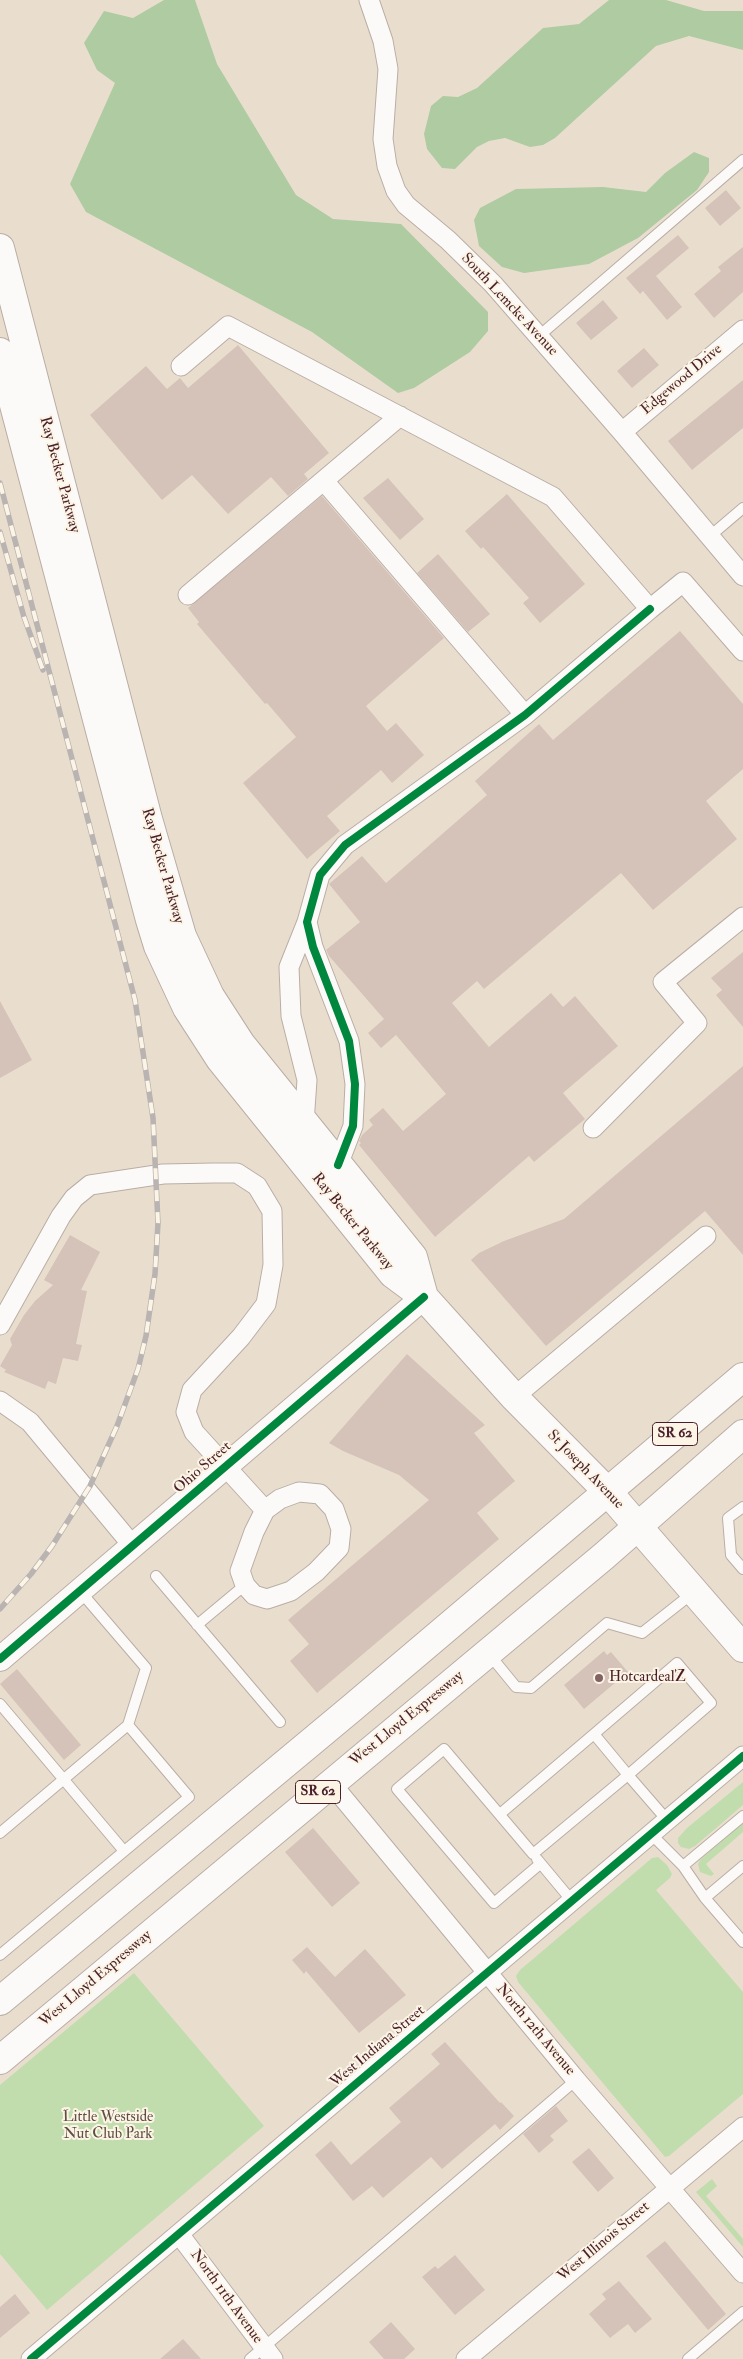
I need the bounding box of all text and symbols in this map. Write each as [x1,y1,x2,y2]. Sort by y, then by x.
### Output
street label: South Lemcke Avenue [457,250,561,360]
street label: Edgewood Drive [638,341,726,419]
street label: Ray Becker Parkway [35,415,83,535]
street label: Ray Becker Parkway [137,806,187,926]
street label: Ray Becker Parkway [307,1170,397,1274]
road number: SR 62 [652,1422,698,1446]
street label: St Joseph Avenue [543,1427,627,1513]
street label: Ohio Street [171,1438,235,1498]
street label: West Lloyd Expressway [347,1668,467,1770]
place label: HotcardealZ [609,1669,686,1687]
marker: HotcardealZ [593,1672,605,1684]
road number: SR 62 [296,1780,340,1804]
street label: West Lloyd Expressway [36,1927,156,2031]
street label: North 12th Avenue [491,1981,579,2079]
street label: West Indiana Street [327,2002,429,2092]
park label: Little Westside Nut Club Park [63,2109,153,2144]
street label: West Illinois Street [554,2198,654,2286]
street label: North 11th Avenue [186,2246,266,2348]

